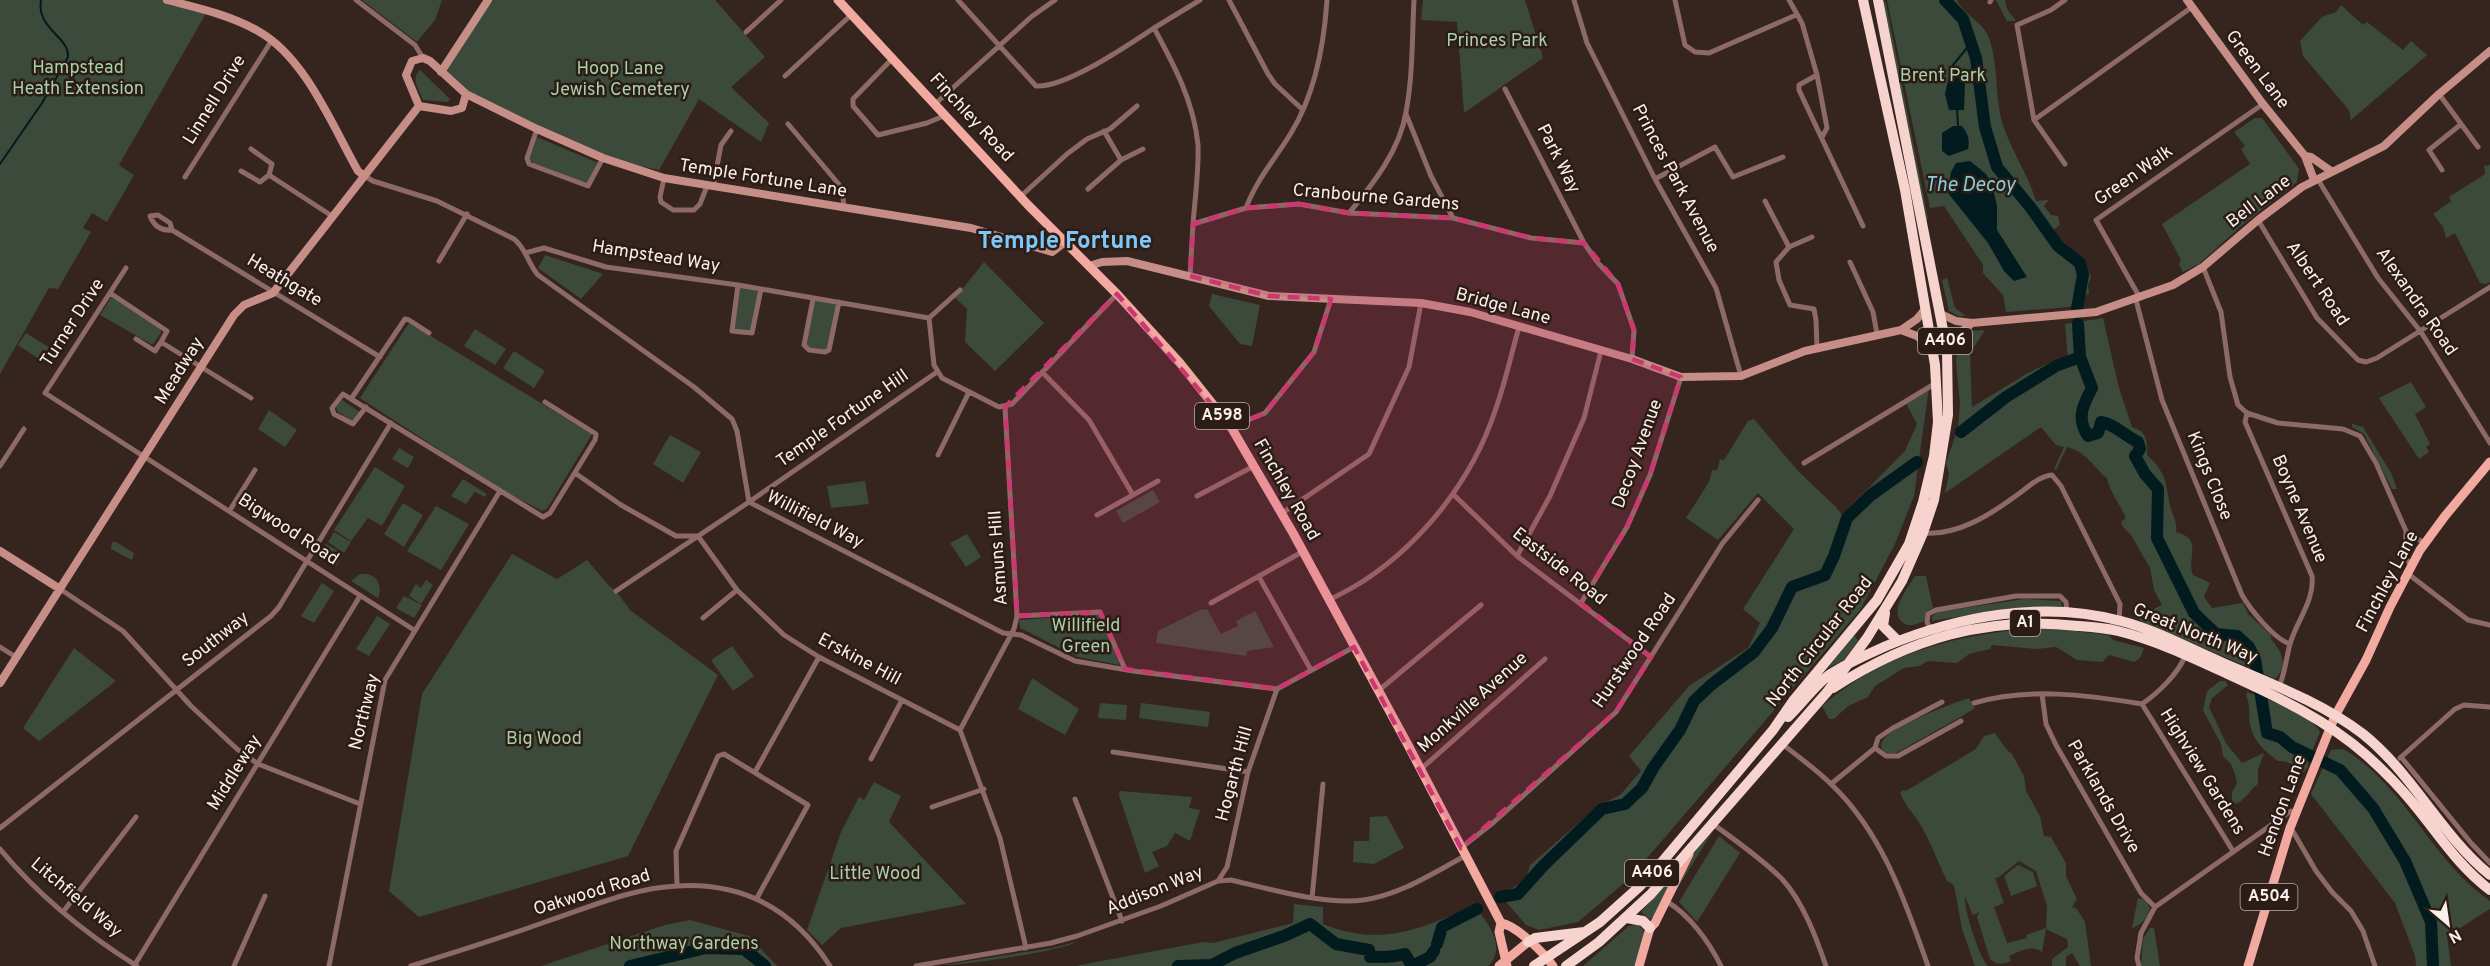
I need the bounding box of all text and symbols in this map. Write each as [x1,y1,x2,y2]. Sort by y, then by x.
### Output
street label: Green Lane [2220,26,2294,114]
park label: Princes Park [1446,30,1548,53]
street label: Linnell Drive [178,51,252,149]
park label: Hampstead Heath Extension [12,57,144,101]
park label: Hoop Lane Jewish Cemetery [550,58,690,102]
park label: Brent Park [1900,65,1986,88]
street label: Finchley Road [924,69,1018,167]
street label: Princes Park Avenue [1626,101,1724,257]
street label: Park Way [1531,121,1585,197]
street label: Green Walk [2090,140,2178,212]
street label: Temple Fortune Lane [677,154,849,204]
street label: Bell Lane [2222,170,2296,234]
water label: The Decoy [1925,173,2017,199]
street label: Cranbourne Gardens [1292,179,1460,217]
district label: Temple Fortune [978,227,1152,257]
street label: Hampstead Way [590,236,722,278]
street label: Albert Road [2280,237,2354,331]
street label: Alexandra Road [2370,243,2462,361]
street label: Heathgate [242,249,326,313]
street label: Turner Drive [36,274,110,372]
street label: Bridge Lane [1453,283,1553,331]
road number: A406 [1918,328,1972,354]
street label: Meadway [150,333,210,409]
street label: Temple Fortune Hill [772,365,914,473]
street label: Decoy Avenue [1608,396,1668,512]
road number: A598 [1195,403,1249,429]
street label: Kings Close [2181,428,2237,524]
street label: Finchley Road [1248,435,1324,545]
street label: Boyne Avenue [2266,451,2332,567]
street label: Willifield Way [762,486,868,554]
street label: Bigwood Road [233,489,343,571]
street label: Asmuns Hill [984,510,1014,606]
street label: Eastside Road [1507,523,1611,611]
street label: Finchley Lane [2352,527,2424,637]
street label: North Circular Road [1762,572,1878,712]
street label: Hurstwood Road [1588,589,1682,713]
street label: Great North Way [2129,598,2261,670]
street label: Southway [178,607,254,673]
road number: A1 [2010,610,2040,636]
park label: Willifield Green [1052,615,1120,659]
street label: Erskine Hill [813,628,905,692]
street label: Monkville Avenue [1413,647,1533,759]
street label: Northway [344,671,386,753]
street label: Highview Gardens [2154,704,2250,840]
street label: Hogarth Hill [1211,724,1259,824]
park label: Big Wood [506,728,582,751]
street label: Middleway [203,731,267,815]
street label: Parklands Drive [2061,736,2145,858]
street label: Hendon Lane [2254,752,2312,860]
street label: Litchfield Way [25,853,127,943]
road number: A406 [1625,860,1679,886]
street label: Addison Way [1103,861,1207,921]
park label: Little Wood [829,863,921,886]
street label: Oakwood Road [531,864,653,922]
road number: A504 [2240,884,2298,910]
north arrow [2418,894,2478,954]
text: N [2444,924,2464,947]
park label: Northway Gardens [609,933,759,956]

